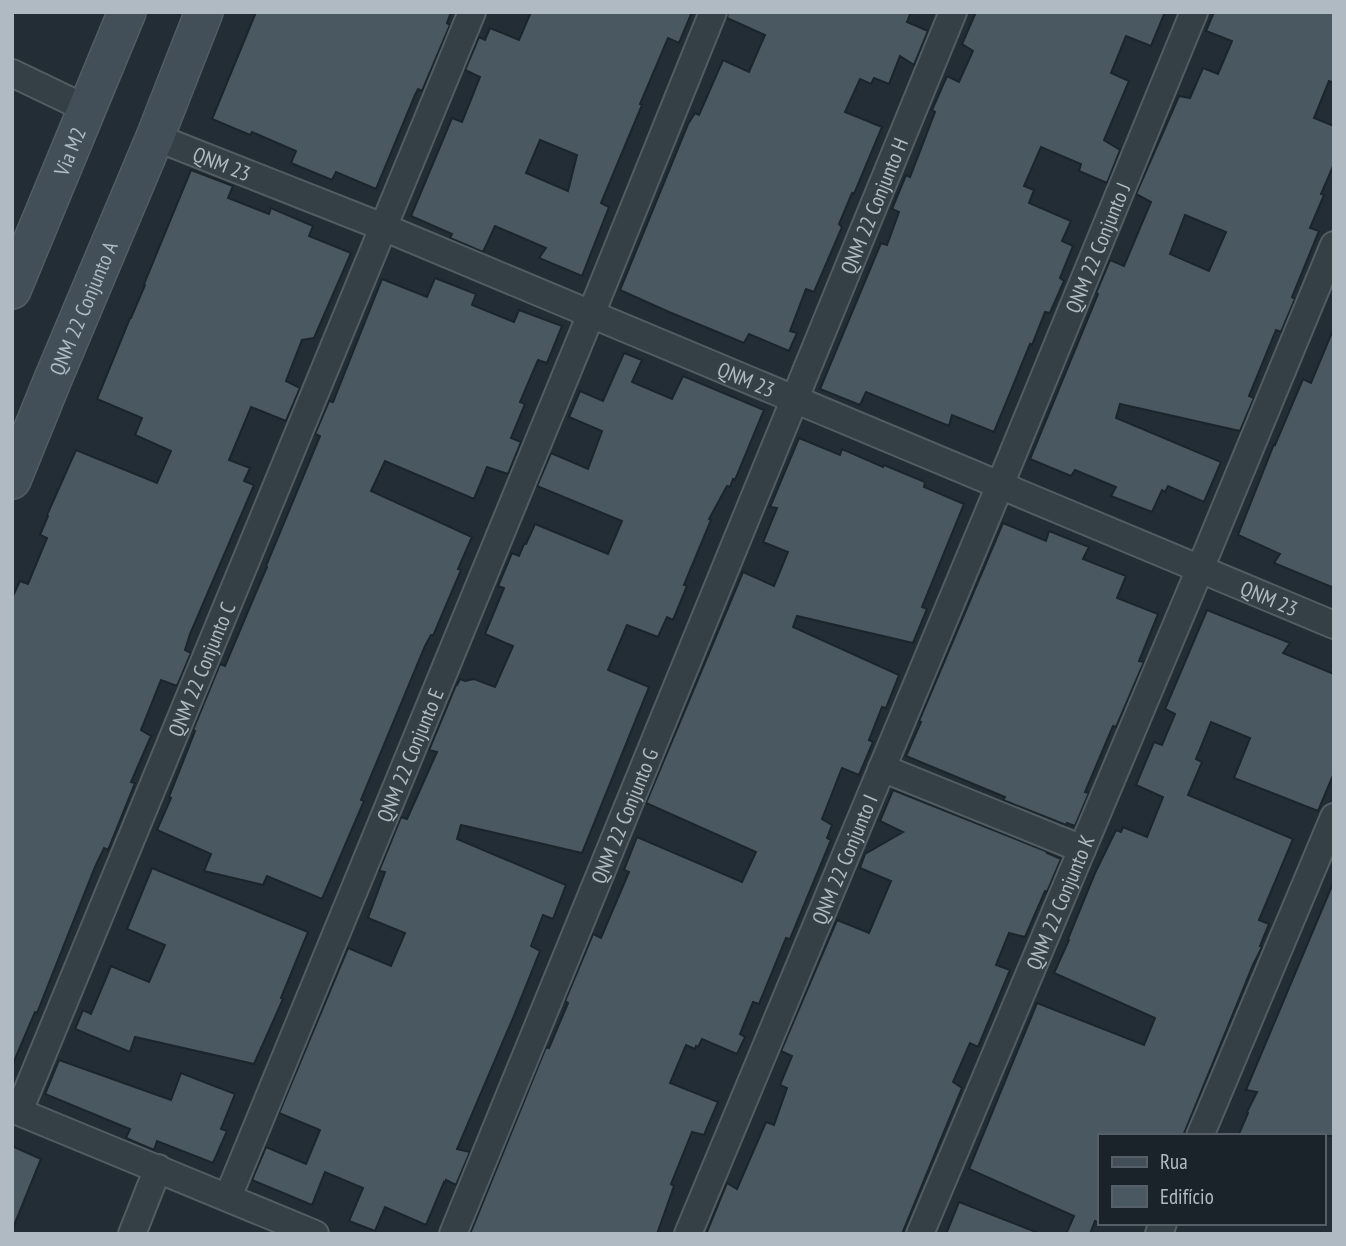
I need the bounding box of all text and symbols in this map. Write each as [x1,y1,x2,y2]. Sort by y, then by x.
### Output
street label: Via M2 [47,123,91,181]
street label: QNM 22 Conjunto H [834,134,914,278]
street label: QNM 23 [189,140,255,187]
street label: QNM 22 Conjunto J [1059,178,1136,317]
street label: QNM 22 Conjunto A [43,237,123,379]
street label: QNM 23 [714,355,779,403]
street label: QNM 23 [1237,574,1302,622]
street label: QNM 22 Conjunto C [161,597,241,740]
street label: QNM 22 Conjunto E [370,684,449,826]
street label: QNM 22 Conjunto G [584,744,664,887]
street label: QNM 22 Conjunto I [805,790,883,928]
street label: QNM 22 Conjunto K [1019,831,1100,974]
legend [1098,1134,1325,1225]
text: Rua [1160,1148,1188,1175]
text: Edifício [1160,1183,1214,1210]

